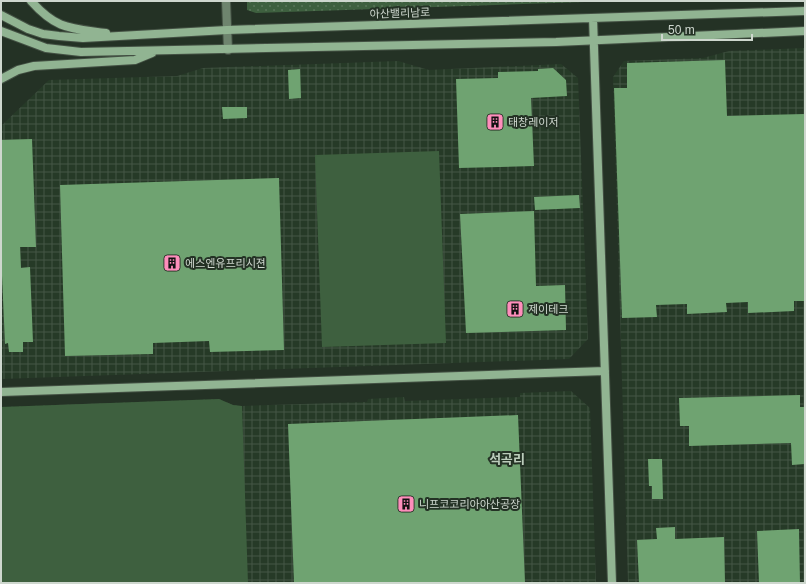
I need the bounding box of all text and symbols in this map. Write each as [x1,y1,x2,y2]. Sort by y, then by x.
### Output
street label: 아산밸리남로 [369,6,431,20]
scale bar [662,16,752,42]
text: 50 m [668,23,695,37]
building icon: 태창레이저 [485,112,505,132]
place label: 태창레이저 [508,116,559,128]
building icon: 에스엔유프리시젼 [162,253,182,273]
place label: 에스엔유프리시젼 [185,257,266,269]
building icon: 제이테크 [505,299,525,319]
place label: 제이테크 [528,303,568,315]
district label: 석곡리 [489,452,525,467]
building icon: 니프코코리아아산공장 [396,494,416,514]
place label: 니프코코리아아산공장 [419,498,520,510]

